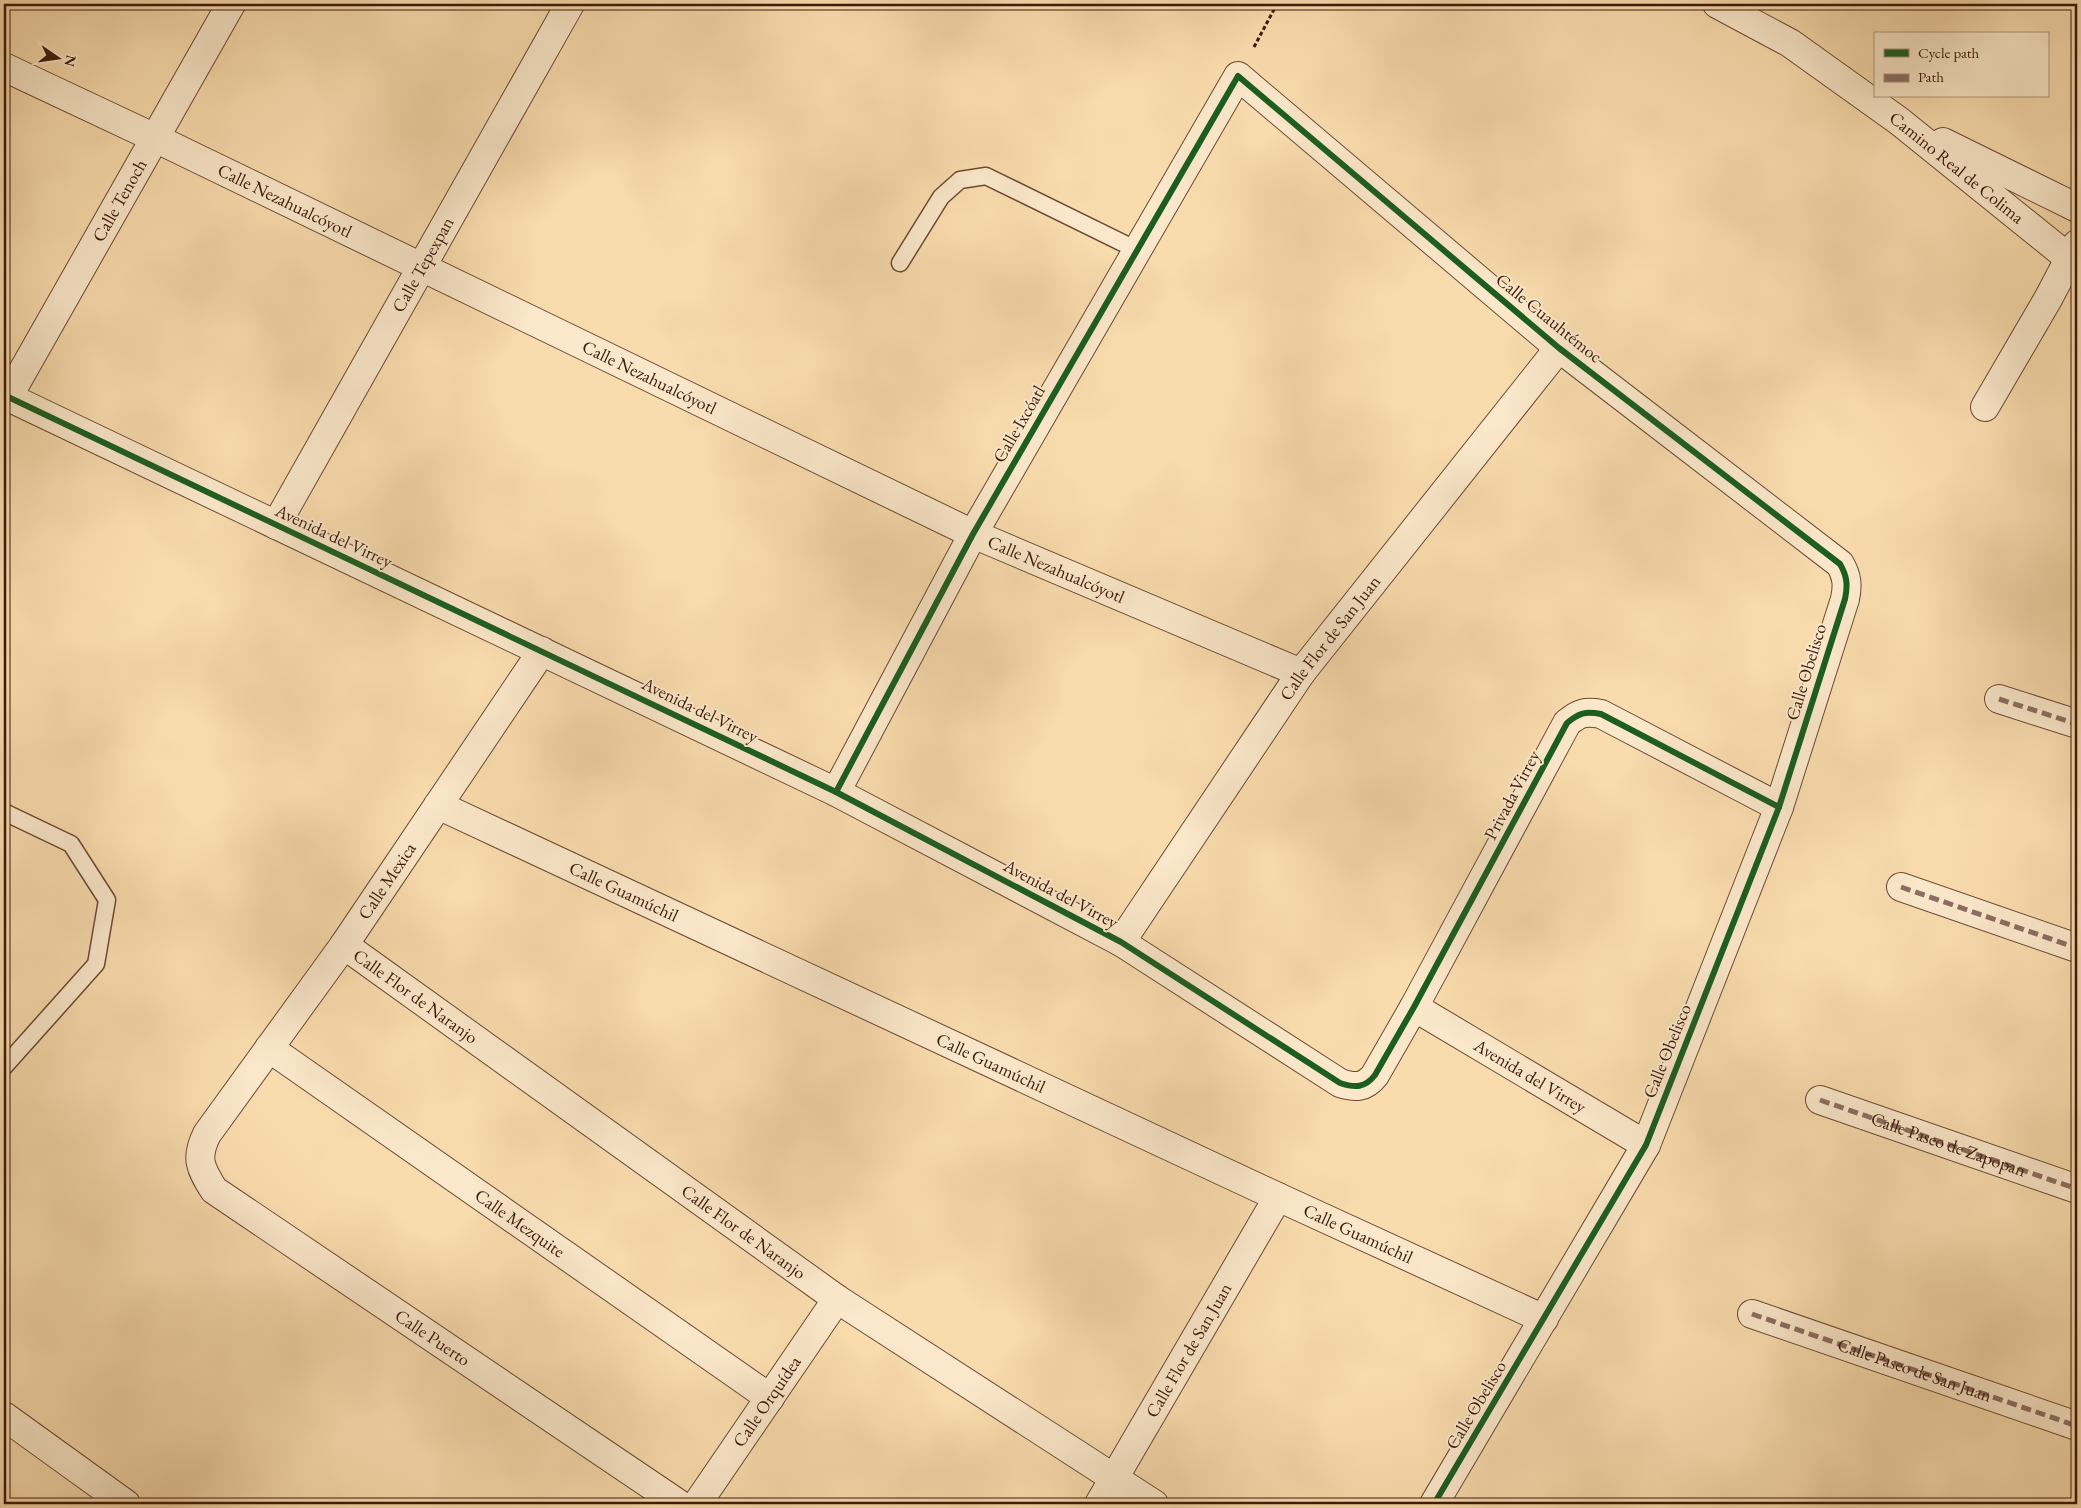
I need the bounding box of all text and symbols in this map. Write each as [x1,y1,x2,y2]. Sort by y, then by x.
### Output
north arrow [32,32,82,82]
legend [1874,32,2048,98]
text: Cycle path [1918,43,1980,62]
text: N [60,53,81,69]
text: Path [1918,67,1944,86]
street label: Camino Real de Colima [1885,106,2030,229]
street label: Calle Tenoch [87,155,152,246]
street label: Calle Nezahualcóyotl [214,158,356,243]
street label: Calle Tepexpan [386,212,459,316]
street label: Calle Cuauhtémoc [1491,268,1607,368]
street label: Calle Nezahualcóyotl [578,335,720,419]
street label: Calle Ixcóatl [987,381,1050,466]
street label: Avenida del Virrey [271,498,397,573]
street label: Calle Nezahualcóyotl [984,530,1128,608]
street label: Calle Flor de San Juan [1274,570,1385,705]
street label: Calle Obelisco [1780,621,1831,723]
street label: Avenida del Virrey [637,671,762,748]
street label: Privada Virrey [1478,746,1545,843]
street label: Calle Mexica [352,837,421,924]
street label: Avenida del Virrey [999,853,1123,933]
street label: Calle Guamúchil [566,856,682,927]
street label: Calle Flor de Naranjo [349,943,483,1049]
street label: Calle Obelisco [1637,1000,1696,1101]
street label: Calle Guamúchil [933,1027,1049,1098]
street label: Avenida del Virrey [1469,1033,1591,1118]
street label: Calle Paseo de Zapopan [1868,1107,2030,1182]
street label: Calle Flor de Naranjo [677,1179,811,1284]
street label: Calle Mezquite [471,1183,570,1262]
street label: Calle Guamúchil [1300,1198,1417,1268]
street label: Calle Flor de San Juan [1140,1278,1237,1421]
street label: Calle Puerto [391,1303,475,1371]
street label: Calle Paseo de San Juan [1835,1332,1995,1407]
street label: Calle Orquídea [727,1351,806,1451]
street label: Calle Obelisco [1440,1356,1511,1453]

